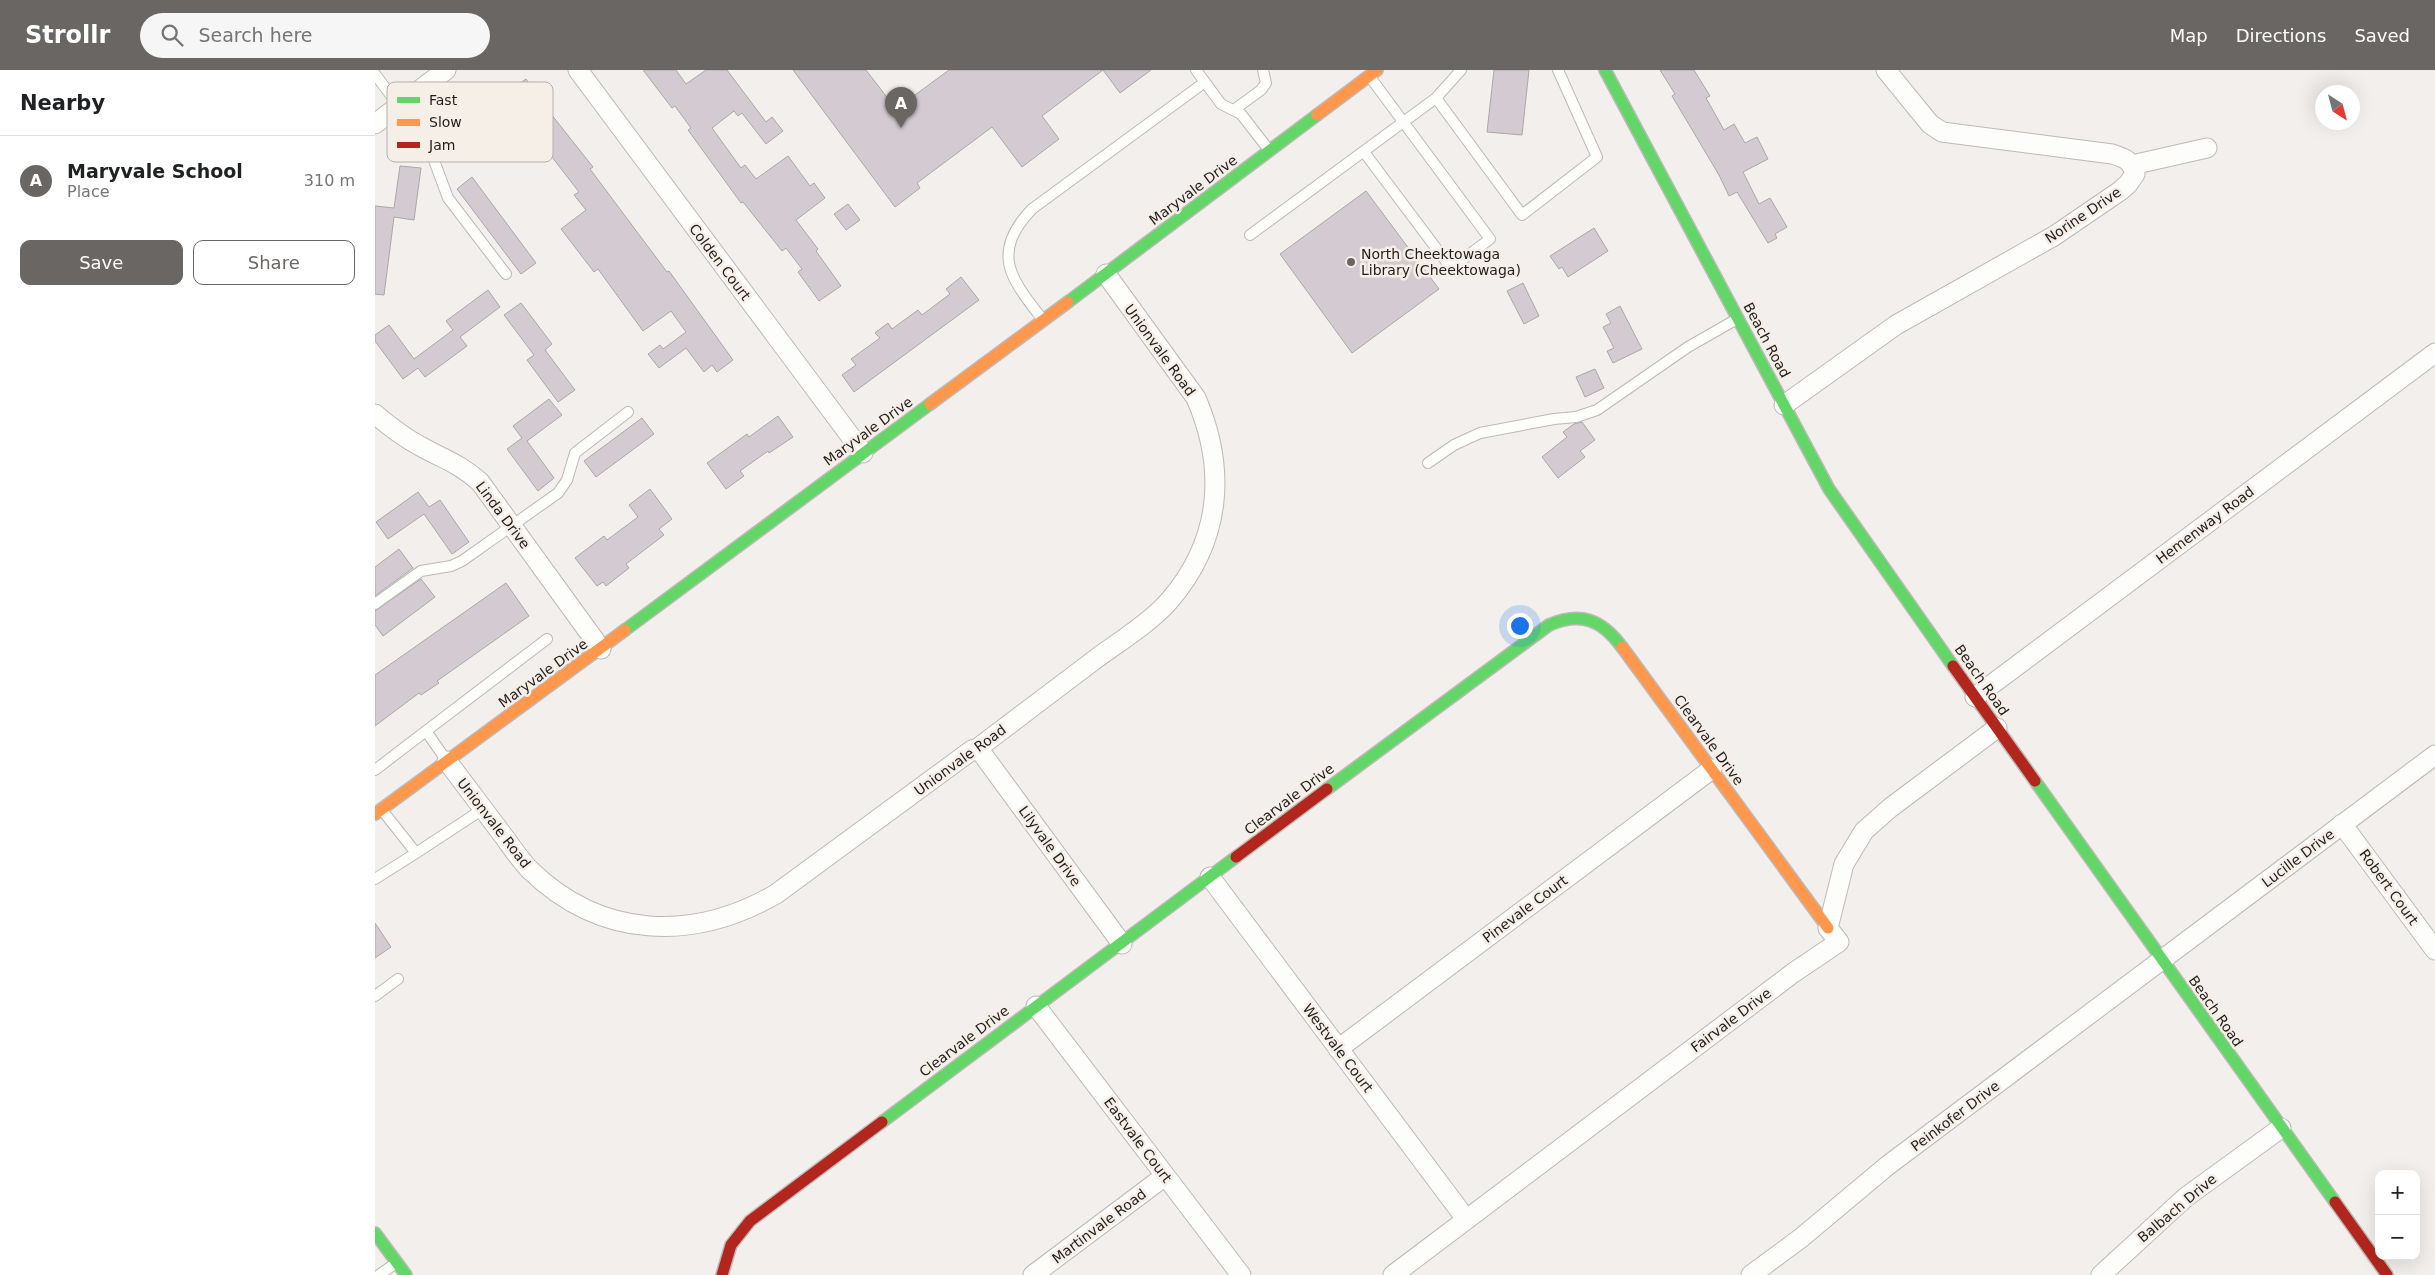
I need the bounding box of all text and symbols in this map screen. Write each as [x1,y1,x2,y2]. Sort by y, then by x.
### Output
search box [140,13,490,58]
text: Strollr [25,21,110,49]
icon: search [158,21,186,49]
text: Search here [198,24,313,46]
text: Map [2170,25,2208,46]
text: Directions [2236,25,2326,46]
text: Saved [2354,25,2410,46]
legend [387,82,553,162]
north arrow [2315,85,2360,130]
pin: A [885,87,917,128]
text: Nearby [20,91,105,115]
text: Fast [429,92,458,108]
text: Slow [429,114,462,130]
text: Jam [428,137,455,153]
street label: Maryvale Drive [1146,152,1240,228]
text: Maryvale School [67,160,243,182]
text: A [30,171,42,190]
text: 310 m [304,171,355,190]
text: Place [67,182,110,201]
street label: Norine Drive [2042,184,2124,246]
street label: Colden Court [686,221,754,304]
button: Save [20,240,183,285]
button: Share [193,240,355,285]
place label: North Cheektowaga Library (Cheektowaga) [1361,246,1521,278]
marker: North Cheektowaga Library (Cheektowaga) [1345,256,1357,268]
street label: Beach Road [1740,300,1794,380]
street label: Unionvale Road [1121,301,1199,399]
street label: Maryvale Drive [820,393,916,469]
street label: Linda Drive [473,478,533,552]
street label: Hemenway Road [2153,483,2257,567]
your location [1507,613,1533,639]
street label: Maryvale Drive [495,635,591,711]
street label: Beach Road [1952,641,2012,719]
street label: Clearvale Drive [1671,692,1747,788]
street label: Unionvale Road [911,721,1009,799]
street label: Clearvale Drive [1241,760,1337,838]
street label: Unionvale Road [454,775,534,871]
street label: Lilyvale Drive [1016,803,1084,889]
street label: Lucille Drive [2259,826,2337,890]
street label: Robert Court [2356,846,2422,928]
street label: Pinevale Court [1480,872,1571,946]
street label: Beach Road [2186,972,2246,1050]
street label: Fairvale Drive [1688,985,1774,1055]
street label: Westvale Court [1300,1001,1377,1096]
street label: Clearvale Drive [916,1002,1012,1080]
street label: Peinkofer Drive [1908,1078,2002,1154]
street label: Eastvale Court [1101,1094,1176,1186]
street label: Balbach Drive [2134,1170,2220,1246]
map controls [2375,1170,2420,1260]
button: + [2375,1170,2420,1215]
street label: Martinvale Road [1049,1185,1149,1267]
button: − [2375,1215,2420,1260]

